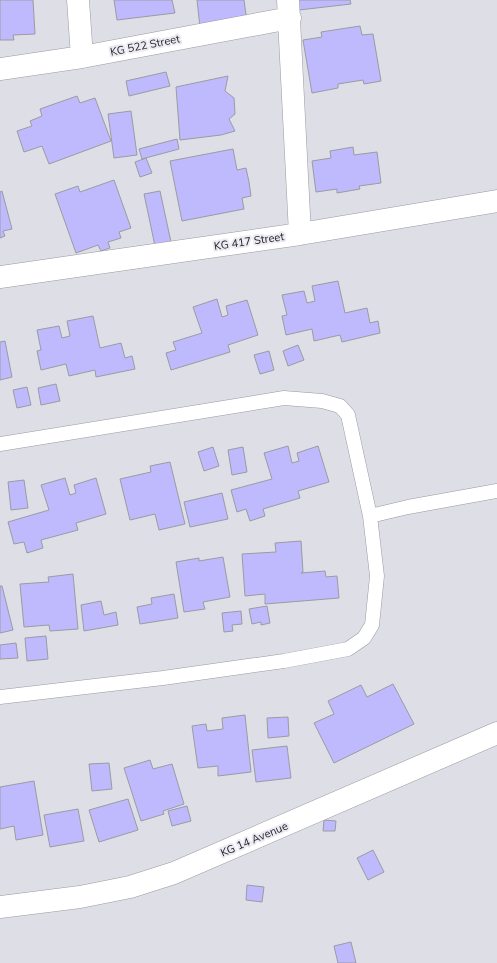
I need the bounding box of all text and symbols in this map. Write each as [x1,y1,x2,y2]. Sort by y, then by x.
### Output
street label: KG 522 Street [109,31,181,59]
street label: KG 417 Street [213,229,285,253]
street label: KG 14 Avenue [218,818,290,860]

